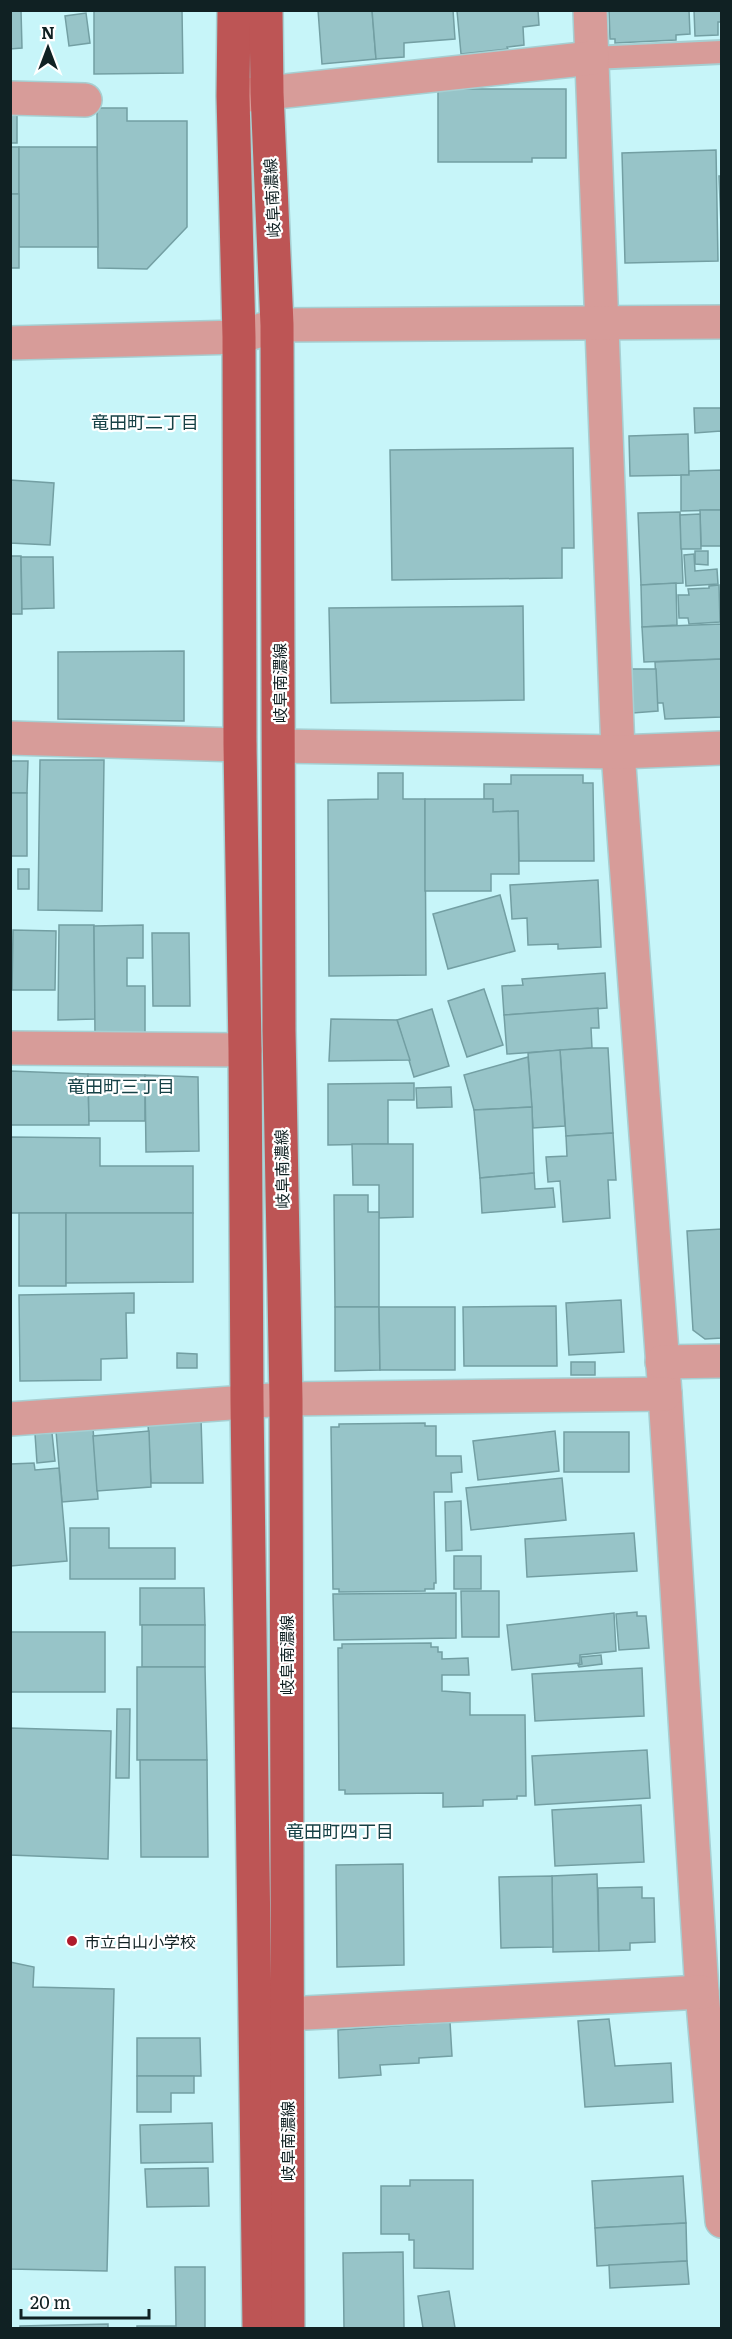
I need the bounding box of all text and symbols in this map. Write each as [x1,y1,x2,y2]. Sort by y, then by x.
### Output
north arrow [18,18,78,78]
text: N [41,20,55,44]
street label: 岐阜南濃線 [257,157,285,239]
district label: 竜田町二丁目 [91,408,199,435]
street label: 岐阜南濃線 [267,643,291,723]
district label: 竜田町三丁目 [67,1072,175,1099]
street label: 岐阜南濃線 [268,1129,294,1209]
street label: 岐阜南濃線 [274,1615,298,1695]
district label: 竜田町四丁目 [286,1817,394,1844]
place label: 市立白山小学校 [84,1929,196,1953]
marker: 市立白山小学校 [65,1934,79,1948]
street label: 岐阜南濃線 [275,2101,299,2181]
scale bar [21,2282,148,2320]
text: 20 m [30,2288,71,2315]

